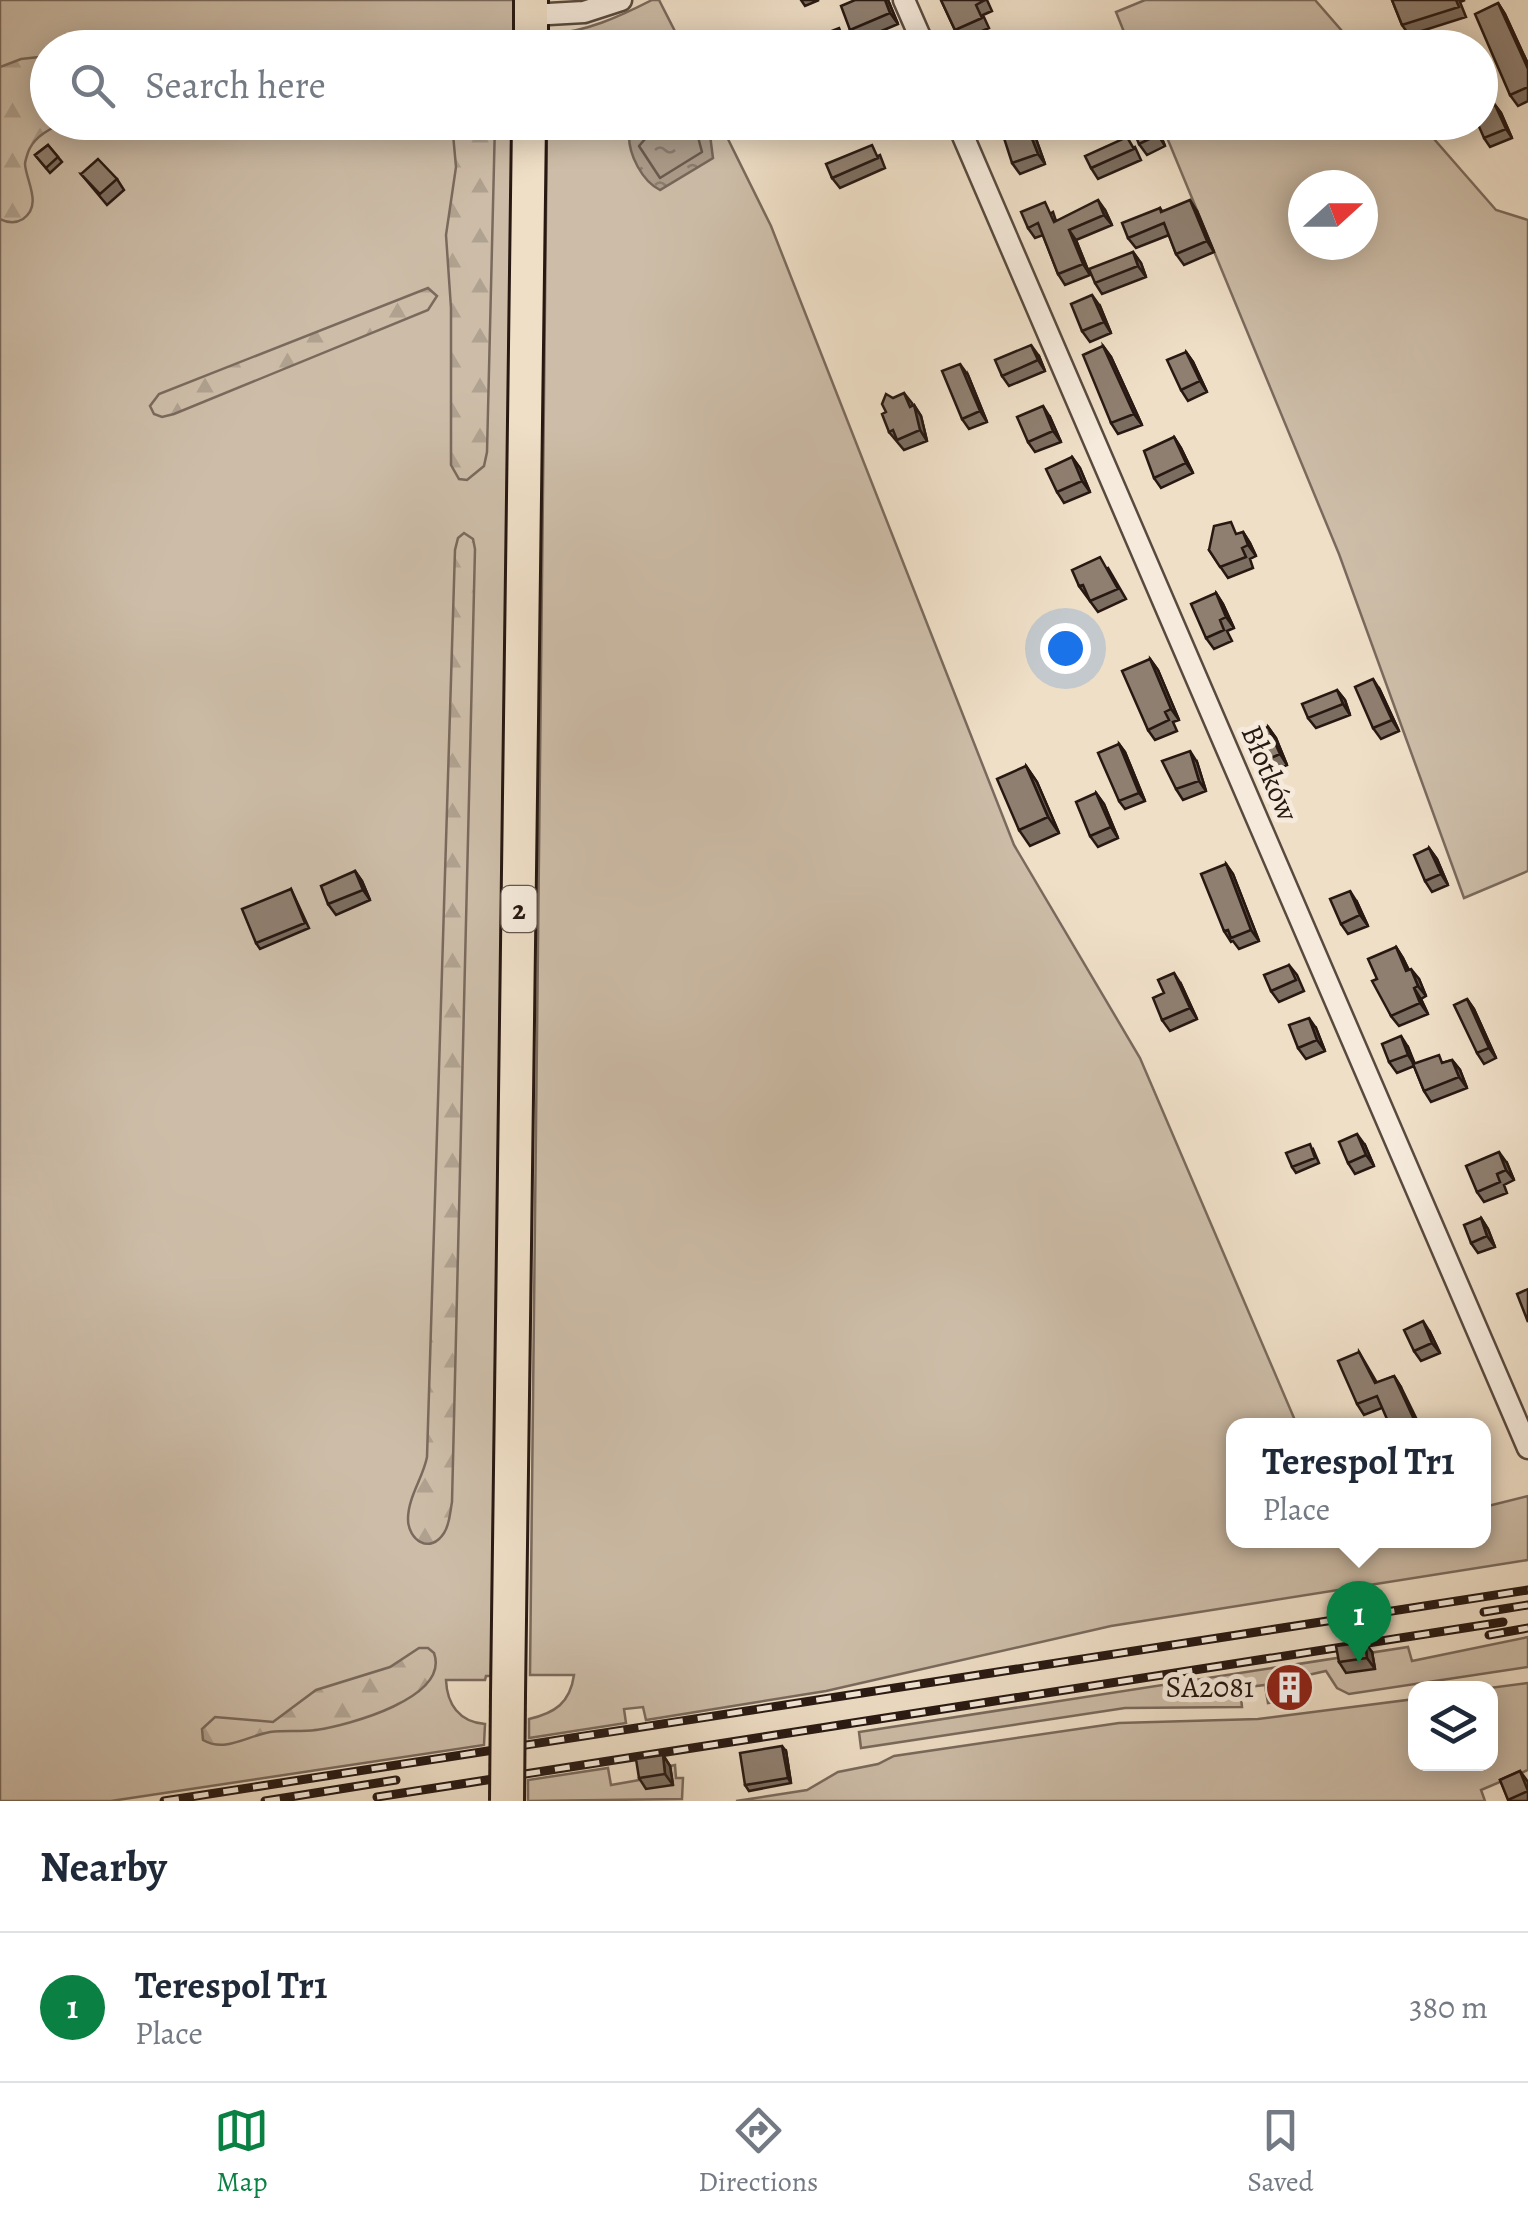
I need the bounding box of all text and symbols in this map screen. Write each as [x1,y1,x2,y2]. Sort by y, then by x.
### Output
search box [30,30,1498,140]
icon: search [65,58,120,113]
text: Search here [145,59,326,111]
north arrow [1288,170,1378,260]
your location [1040,623,1091,674]
street label: Błotków [1232,719,1308,828]
road number: 2 [502,886,536,932]
popup [1226,1418,1491,1548]
text: Terespol Tr1 [1262,1435,1455,1487]
text: Place [1262,1487,1330,1531]
pin: 1 [1326,1580,1392,1663]
building icon: SA2081 [1263,1661,1315,1713]
place label: SA2081 [1166,1667,1254,1707]
map controls [1408,1681,1498,1771]
button: layers [1408,1681,1498,1771]
text: Nearby [40,1838,167,1895]
text: Terespol Tr1 [135,1959,328,2011]
text: 1 [67,1985,78,2029]
text: 380 m [1409,1985,1488,2029]
text: Place [135,2011,203,2055]
tab: Map [214,2103,269,2201]
tab: Directions [698,2103,818,2201]
tab: Saved [1247,2103,1314,2201]

